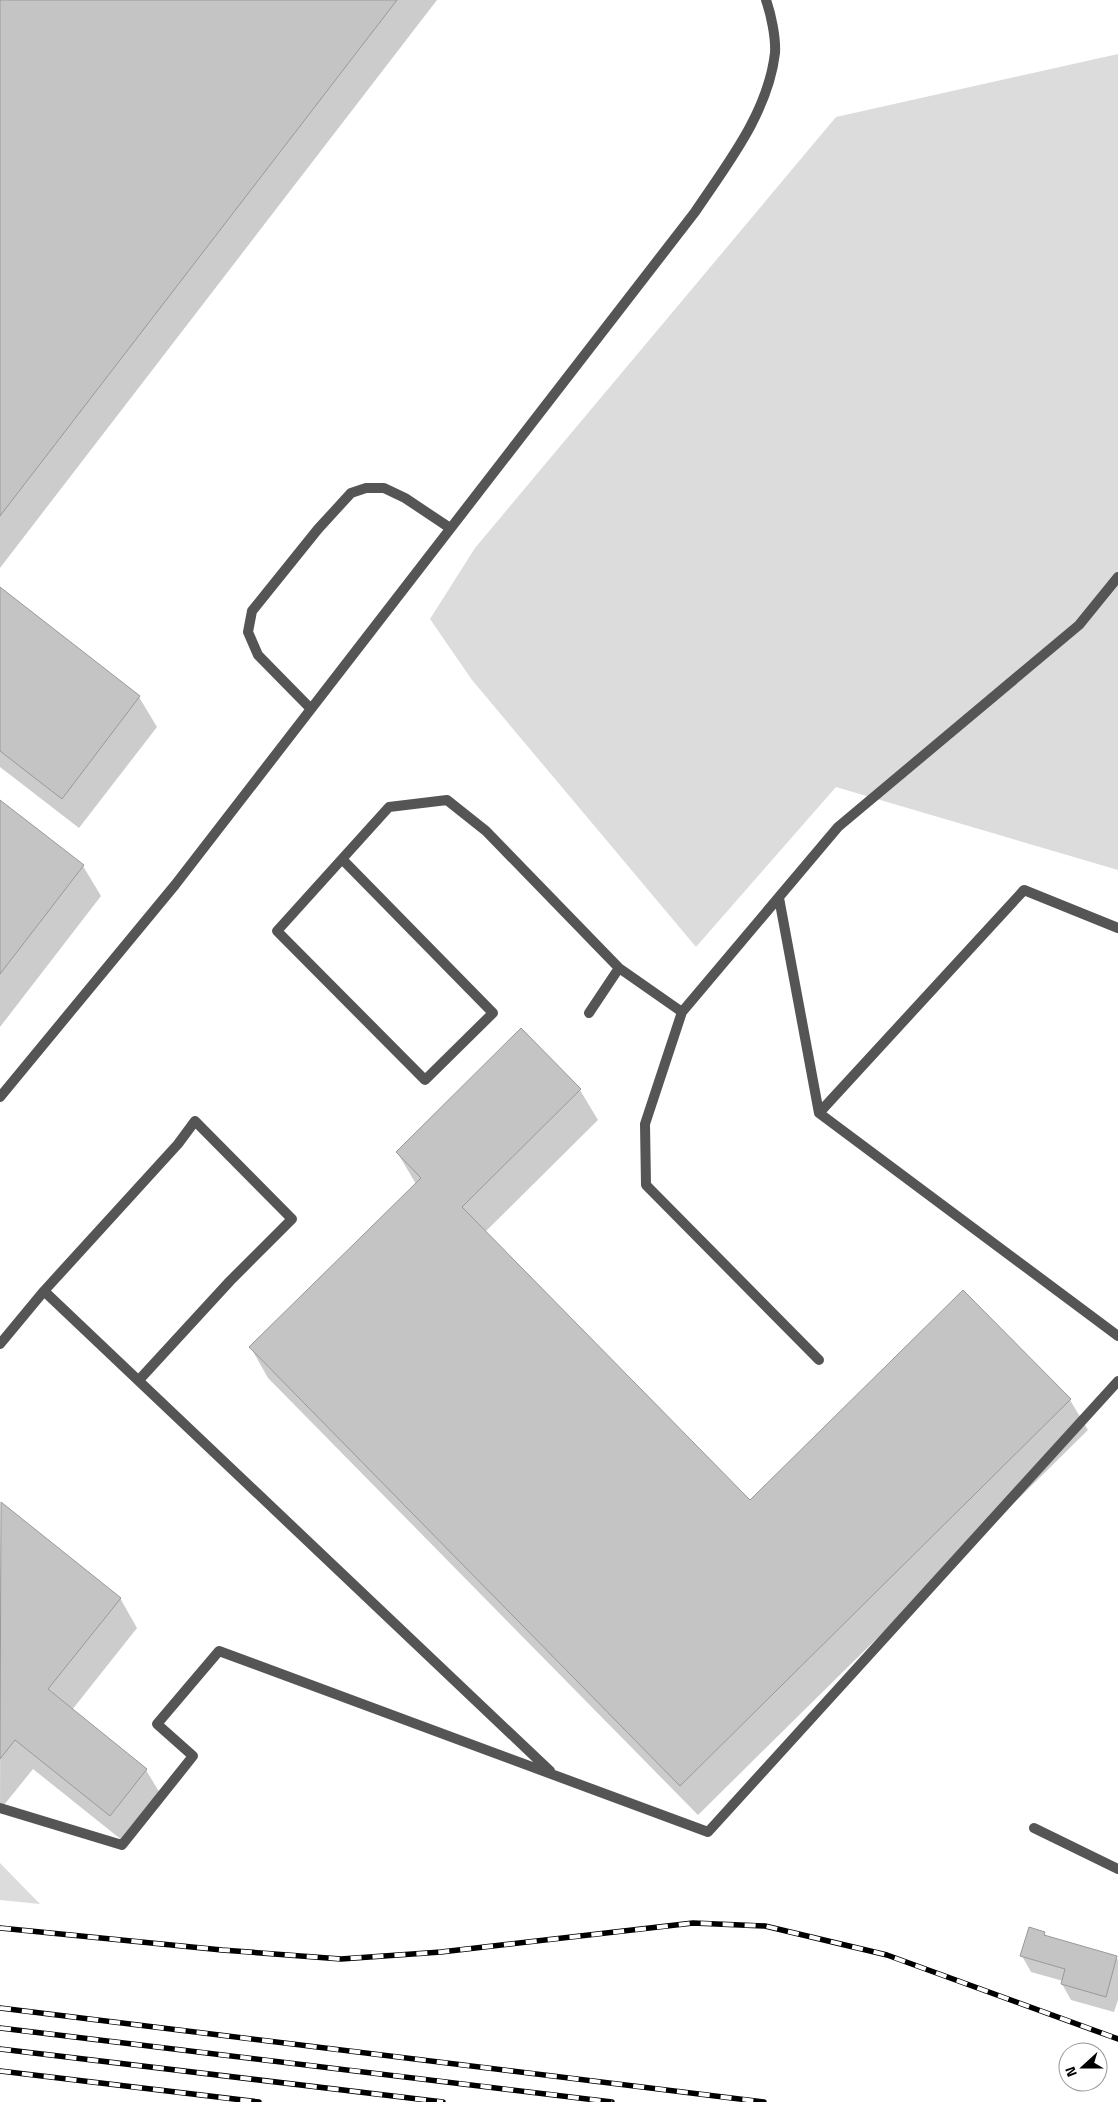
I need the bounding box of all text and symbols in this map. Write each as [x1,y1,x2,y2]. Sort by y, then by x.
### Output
north arrow [1058,2042,1108,2092]
text: N [1059,2064,1082,2080]

